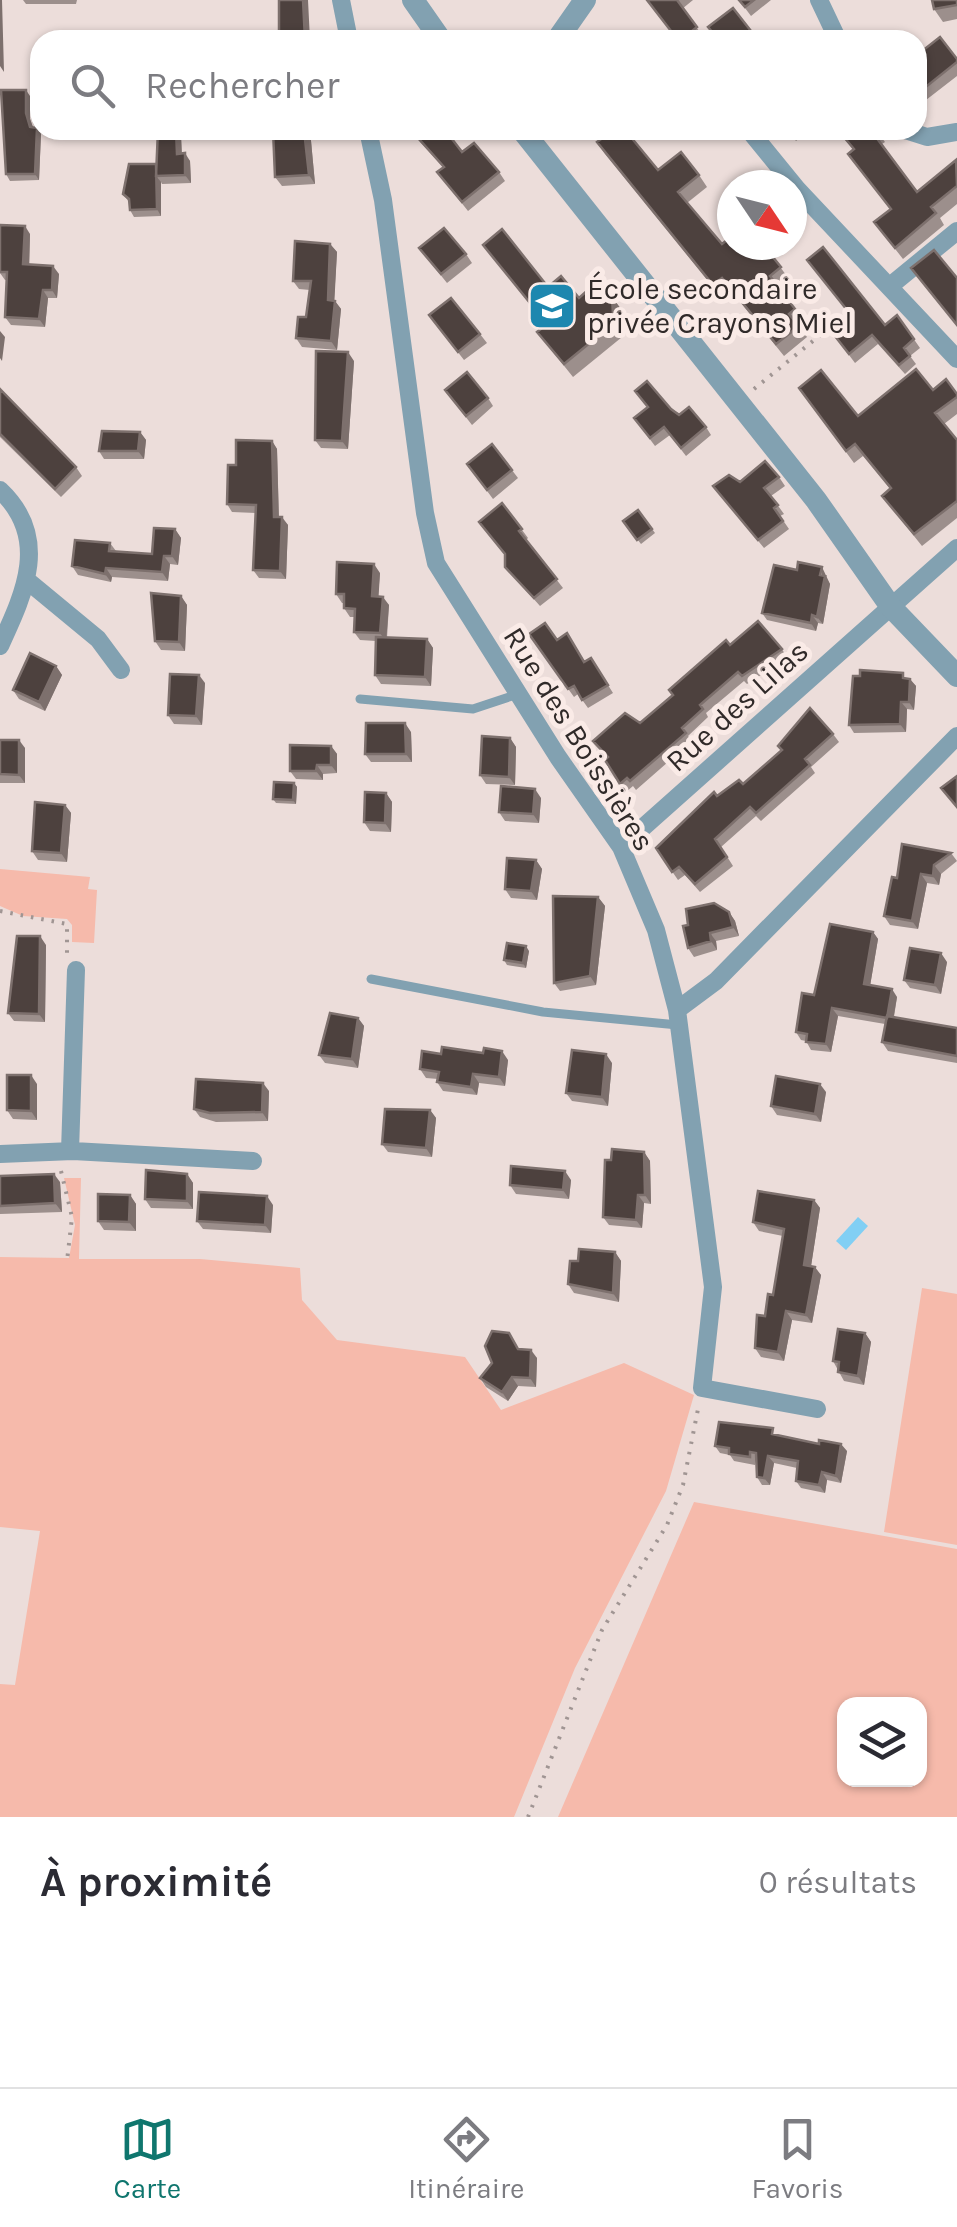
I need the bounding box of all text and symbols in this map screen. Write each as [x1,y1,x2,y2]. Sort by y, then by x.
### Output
search box [30,30,927,140]
icon: search [65,58,120,113]
text: Rechercher [145,63,339,108]
north arrow [717,170,807,260]
place label: École secondaire privée Crayons Miel [587,271,853,341]
school or university icon: École secondaire privée Crayons Miel [526,280,578,332]
street label: Rue des Boissières [496,620,662,858]
street label: Rue des Lilas [659,633,815,779]
map controls [837,1697,927,1787]
button: layers [837,1697,927,1787]
text: À proximité [40,1857,272,1907]
text: 0 résultats [759,1864,917,1901]
tab: Carte [114,2112,181,2205]
tab: Itinéraire [408,2112,525,2205]
tab: Favoris [752,2112,843,2205]

